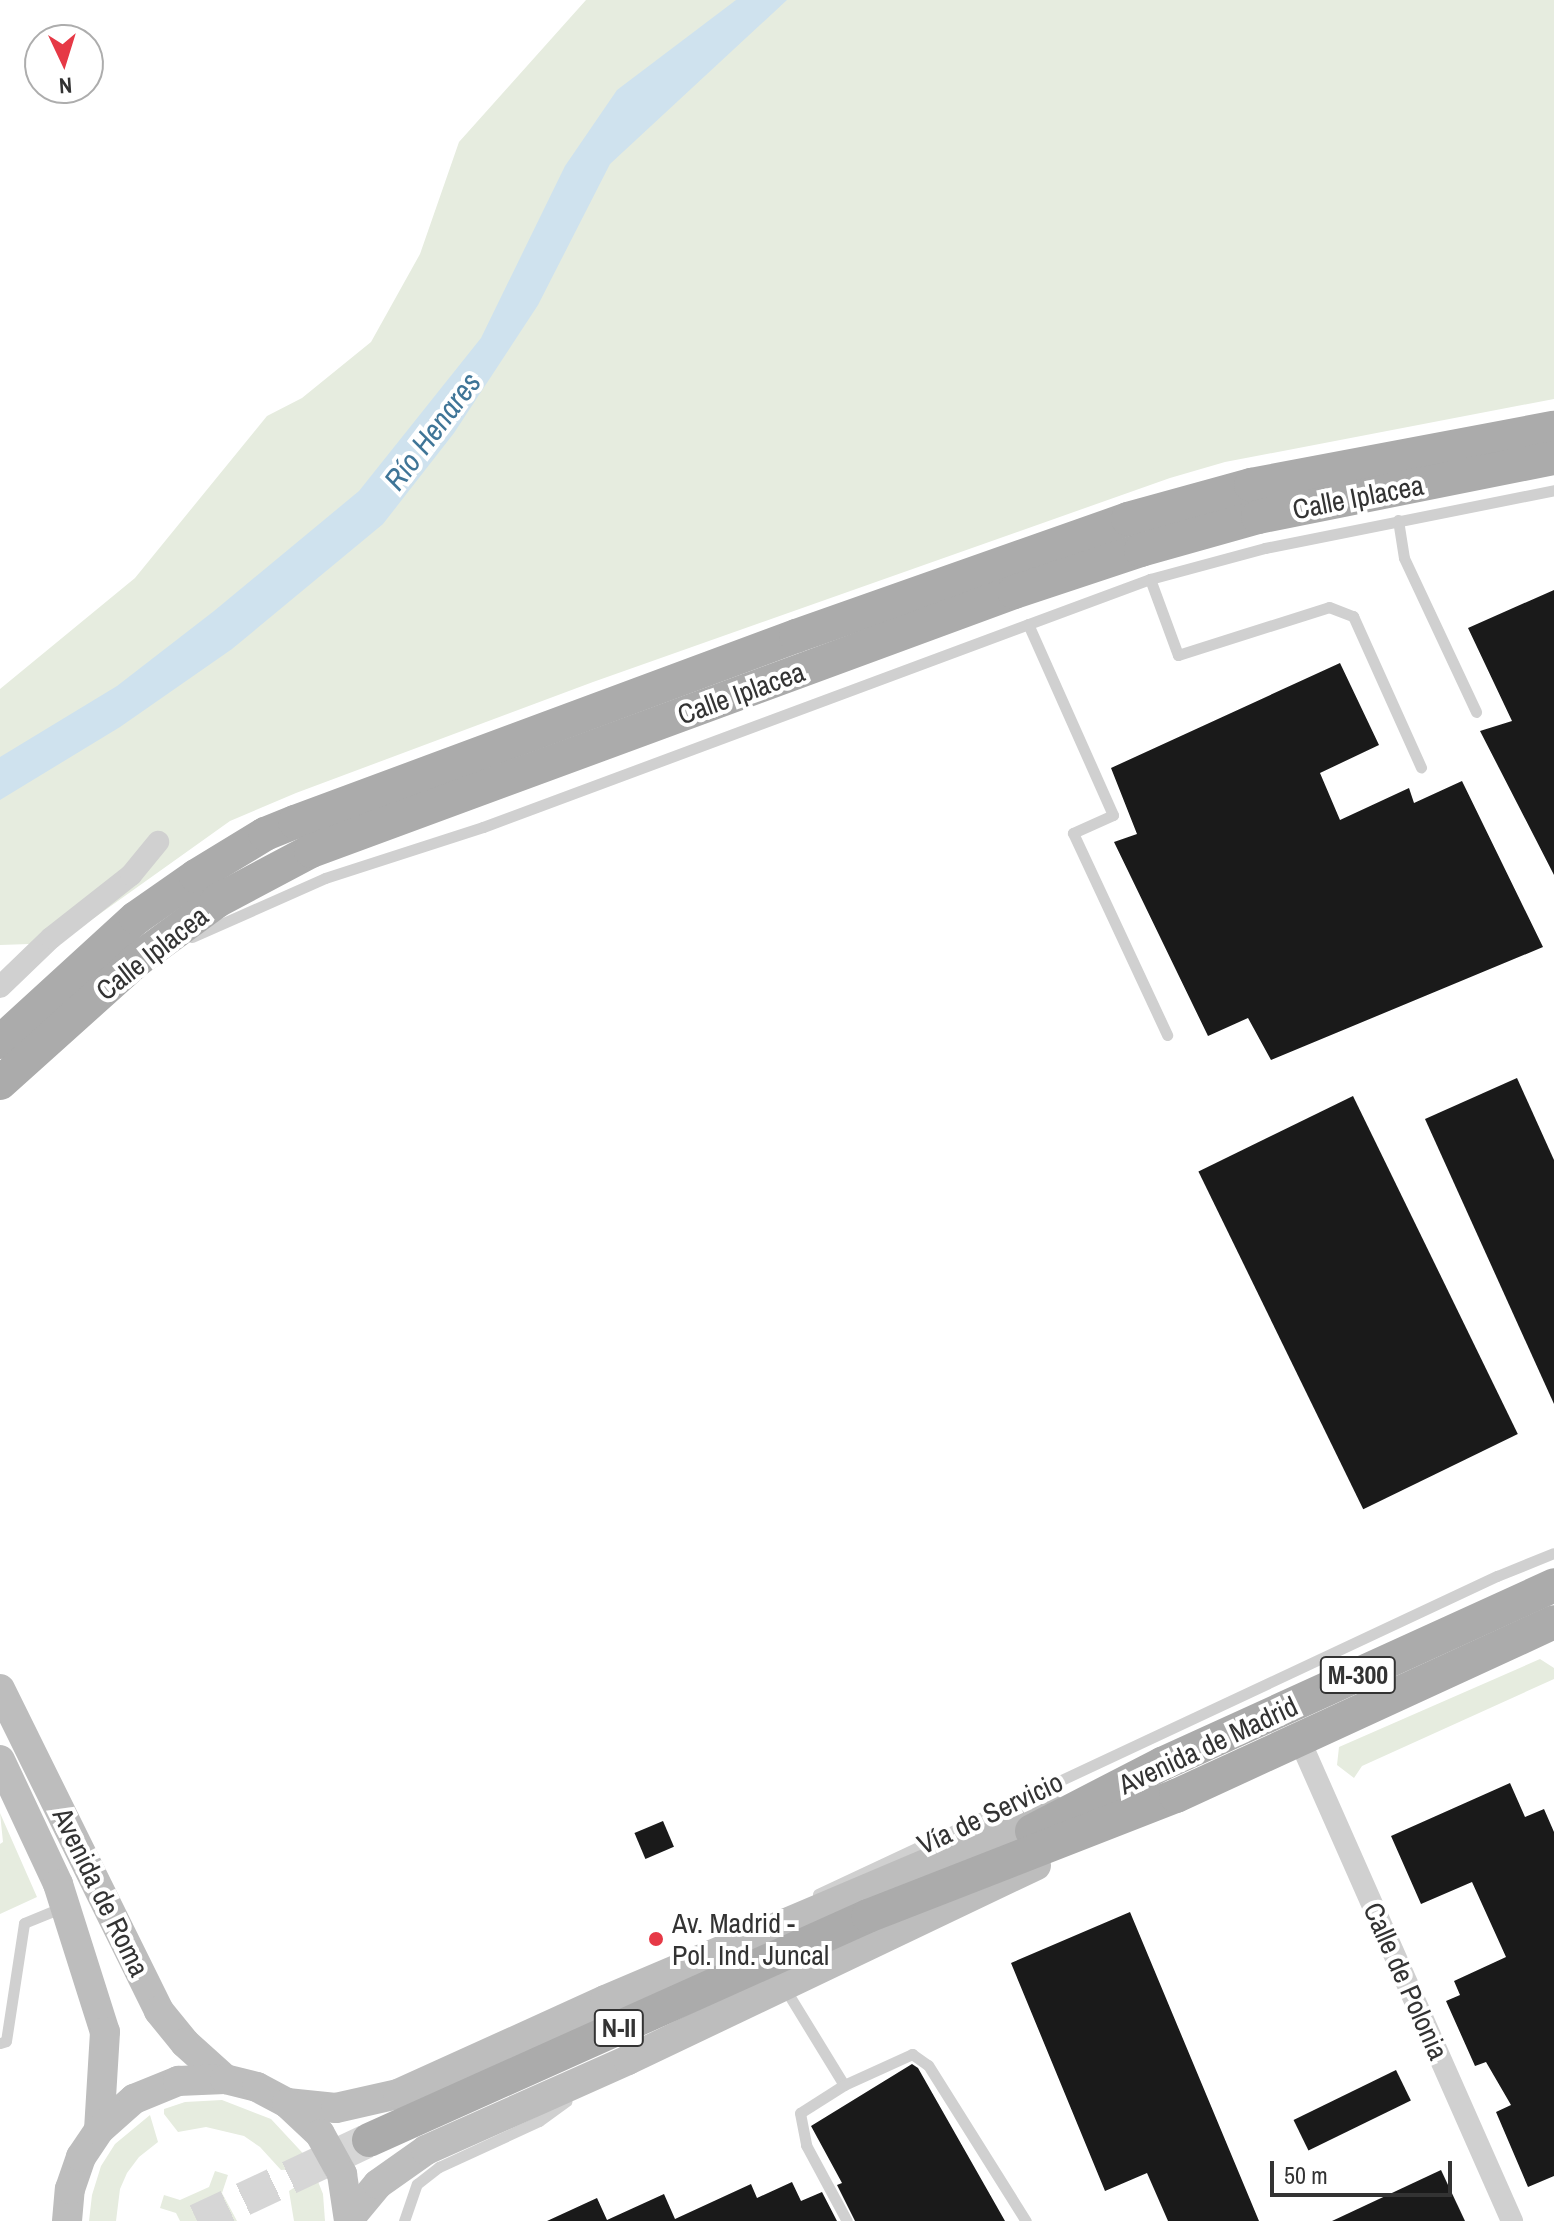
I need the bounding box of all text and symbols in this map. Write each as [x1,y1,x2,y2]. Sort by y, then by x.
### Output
north arrow [24,24,104,104]
text: N [58,71,73,101]
water label: Río Henares [376,365,488,497]
street label: Calle Iplacea [1290,468,1426,526]
street label: Calle Iplacea [673,655,809,731]
street label: Calle Iplacea [89,899,215,1007]
road number: M-300 [1318,1653,1398,1697]
street label: Avenida de Madrid [1113,1689,1303,1801]
street label: Vía de Servicio [912,1765,1068,1861]
street label: Avenida de Roma [46,1802,156,1982]
street label: Calle de Polonia [1356,1897,1456,2065]
place label: Av. Madrid - Pol. Ind. Juncal [672,1906,829,1972]
marker: Av. Madrid - Pol. Ind. Juncal [647,1930,665,1948]
road number: N-II [593,2006,645,2050]
scale bar [1274,2145,1456,2195]
text: 50 m [1284,2159,1328,2191]

